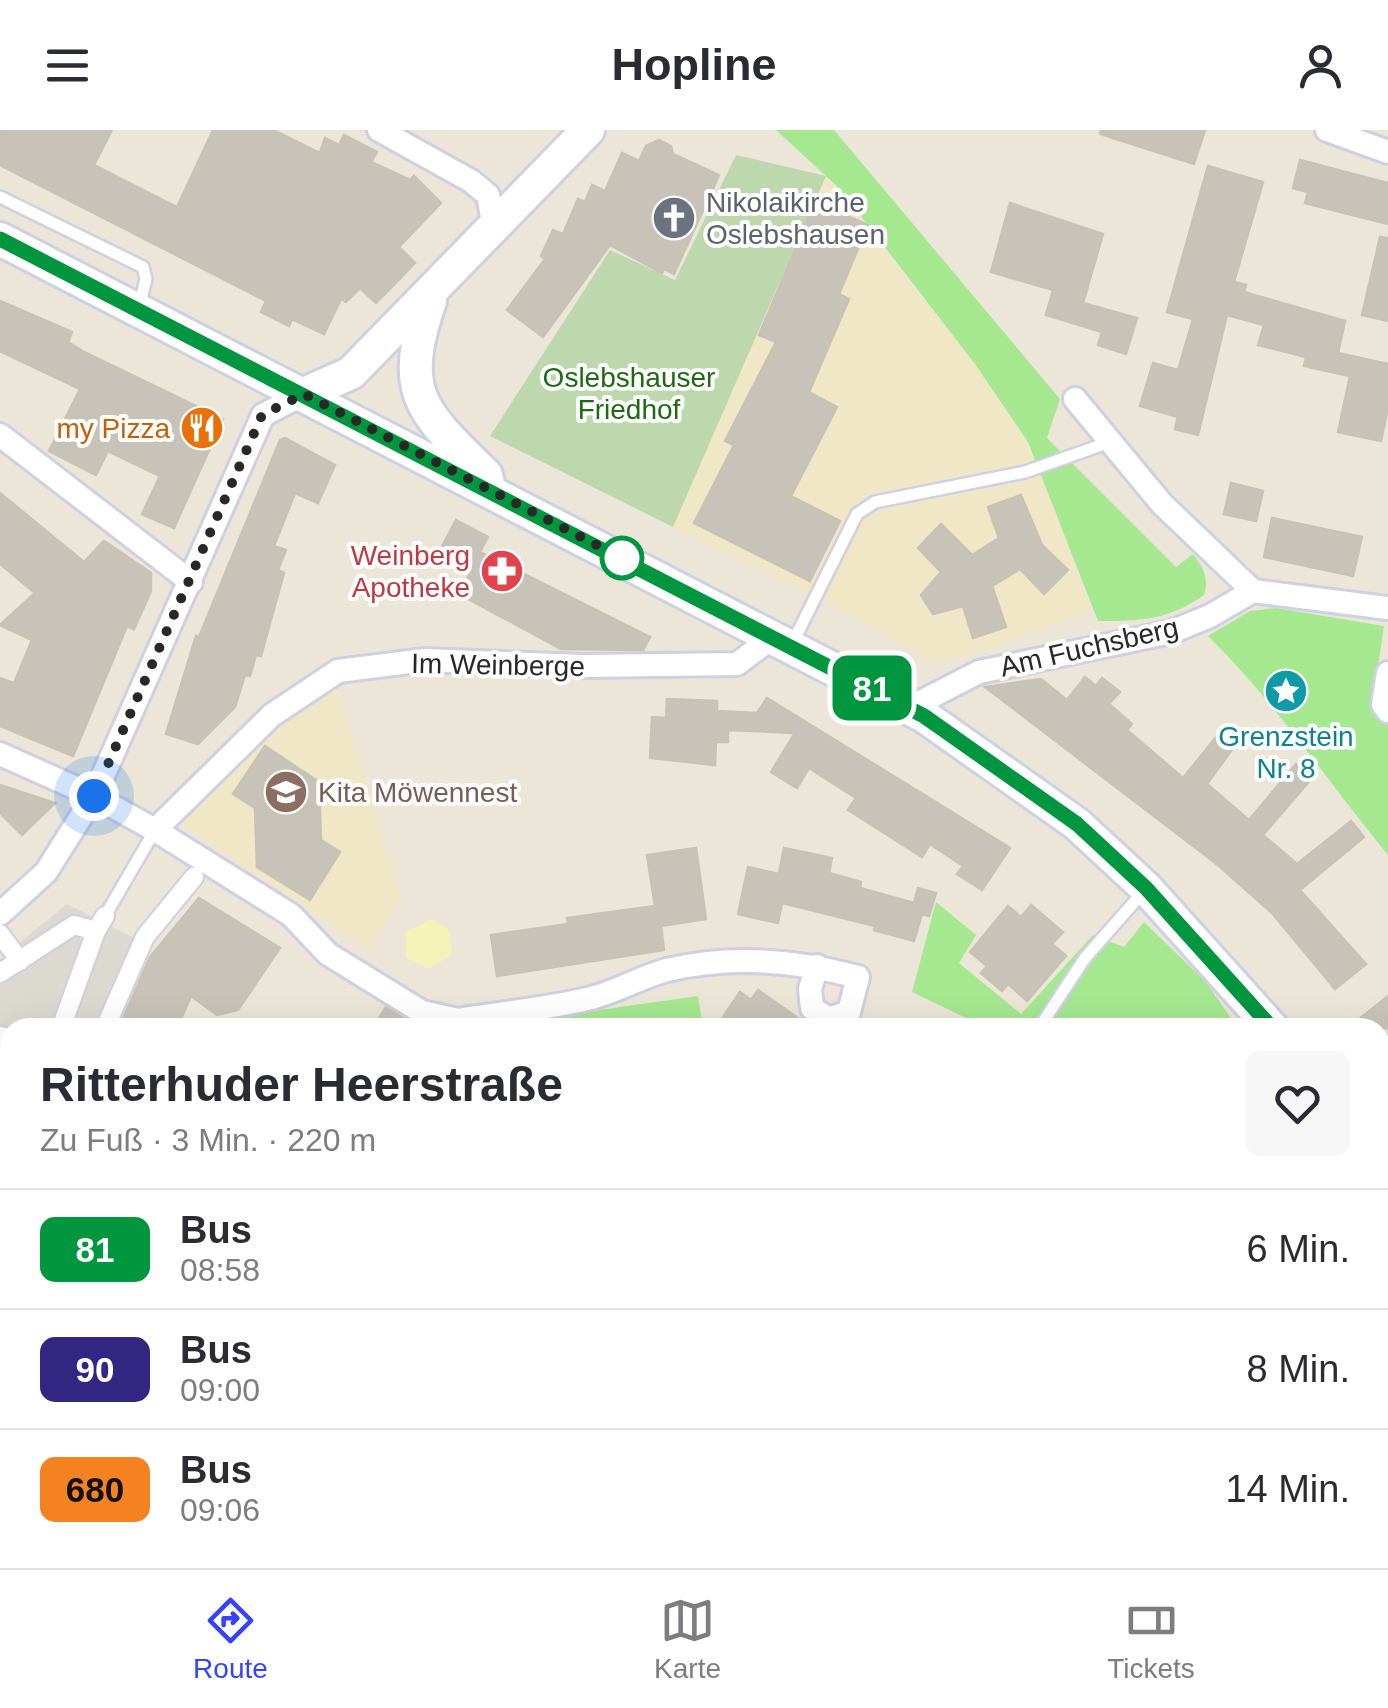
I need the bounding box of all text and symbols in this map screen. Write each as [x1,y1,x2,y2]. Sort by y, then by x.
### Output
icon: menu [40,38,95,93]
icon: person [1293,38,1348,93]
text: Hopline [612,39,777,90]
place label: Nikolaikirche Oslebshausen [706,187,885,250]
church icon: Nikolaikirche Oslebshausen [651,195,697,241]
park label: Oslebshauser Friedhof [543,362,715,425]
restaurant icon: my Pizza [179,405,225,451]
place label: my Pizza [56,413,170,444]
unlabelled marker [601,537,643,579]
place label: Weinberg Apotheke [351,540,470,603]
pharmacy icon: Weinberg Apotheke [479,548,525,594]
street label: Am Fuchsberg [997,611,1181,683]
street label: Im Weinberge [411,648,585,682]
line badge: 81 [827,656,917,720]
place icon: Grenzstein Nr. 8 [1263,668,1309,714]
text: 81 [853,669,891,708]
place label: Grenzstein Nr. 8 [1218,721,1354,784]
school or university icon: Kita Möwennest [263,769,309,815]
your location [69,771,119,821]
place label: Kita Möwennest [318,777,517,808]
button: heart [1245,1051,1350,1156]
text: Ritterhuder Heerstraße [40,1058,563,1111]
text: Zu Fuß · 3 Min. · 220 m [40,1122,376,1158]
text: Bus [180,1209,252,1251]
text: 6 Min. [1247,1228,1350,1270]
text: 81 [76,1230,114,1269]
text: 08:58 [180,1252,260,1288]
text: Bus [180,1329,252,1371]
text: 8 Min. [1247,1348,1350,1390]
text: 90 [76,1350,114,1389]
text: 09:00 [180,1372,260,1408]
text: Bus [180,1449,252,1491]
text: 14 Min. [1225,1468,1350,1510]
text: 680 [66,1470,124,1509]
text: 09:06 [180,1492,260,1528]
tab: Route [193,1593,268,1685]
tab: Karte [654,1593,721,1685]
tab: Tickets [1107,1593,1195,1685]

